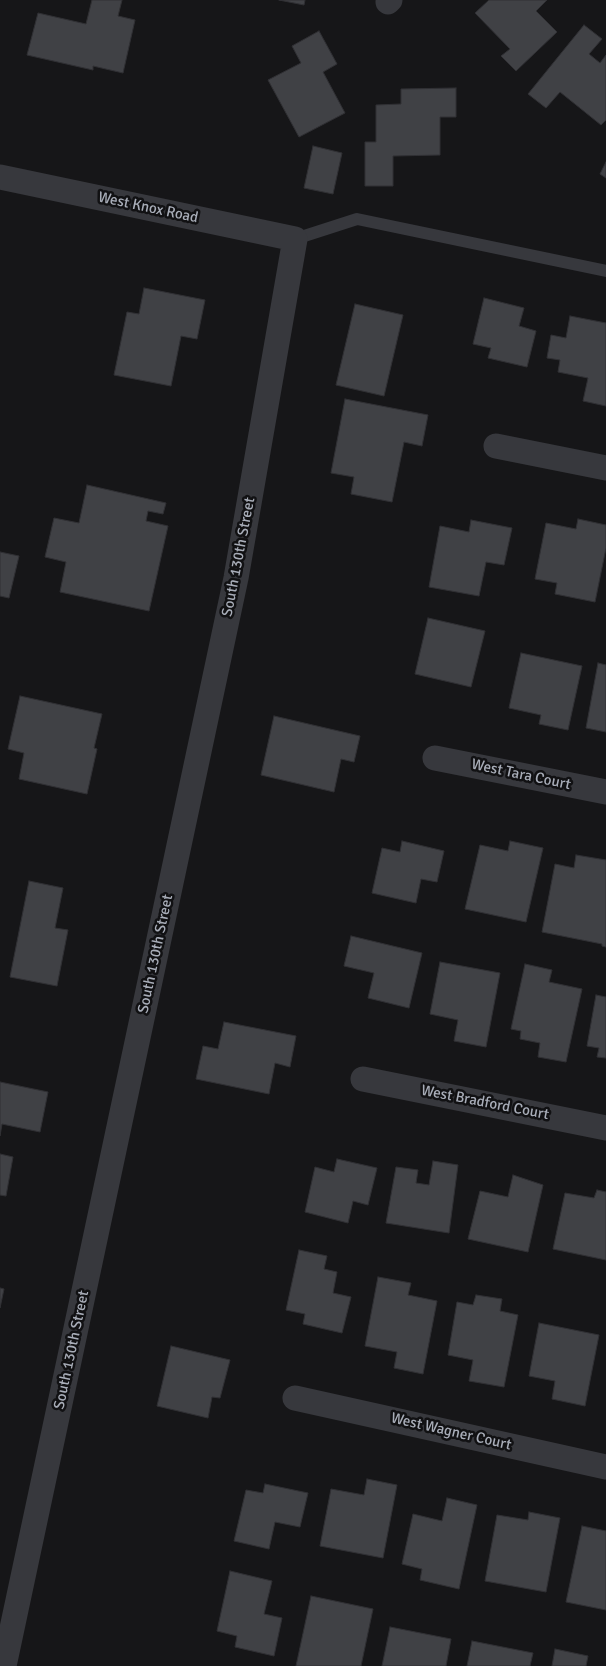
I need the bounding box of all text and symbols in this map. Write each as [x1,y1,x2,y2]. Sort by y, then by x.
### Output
street label: West Knox Road [96,189,200,227]
street label: South 130th Street [219,496,259,618]
street label: West Tara Court [470,756,572,794]
street label: South 130th Street [135,893,177,1015]
street label: West Bradford Court [420,1082,550,1124]
street label: South 130th Street [51,1289,93,1411]
street label: West Wagner Court [389,1409,513,1455]

